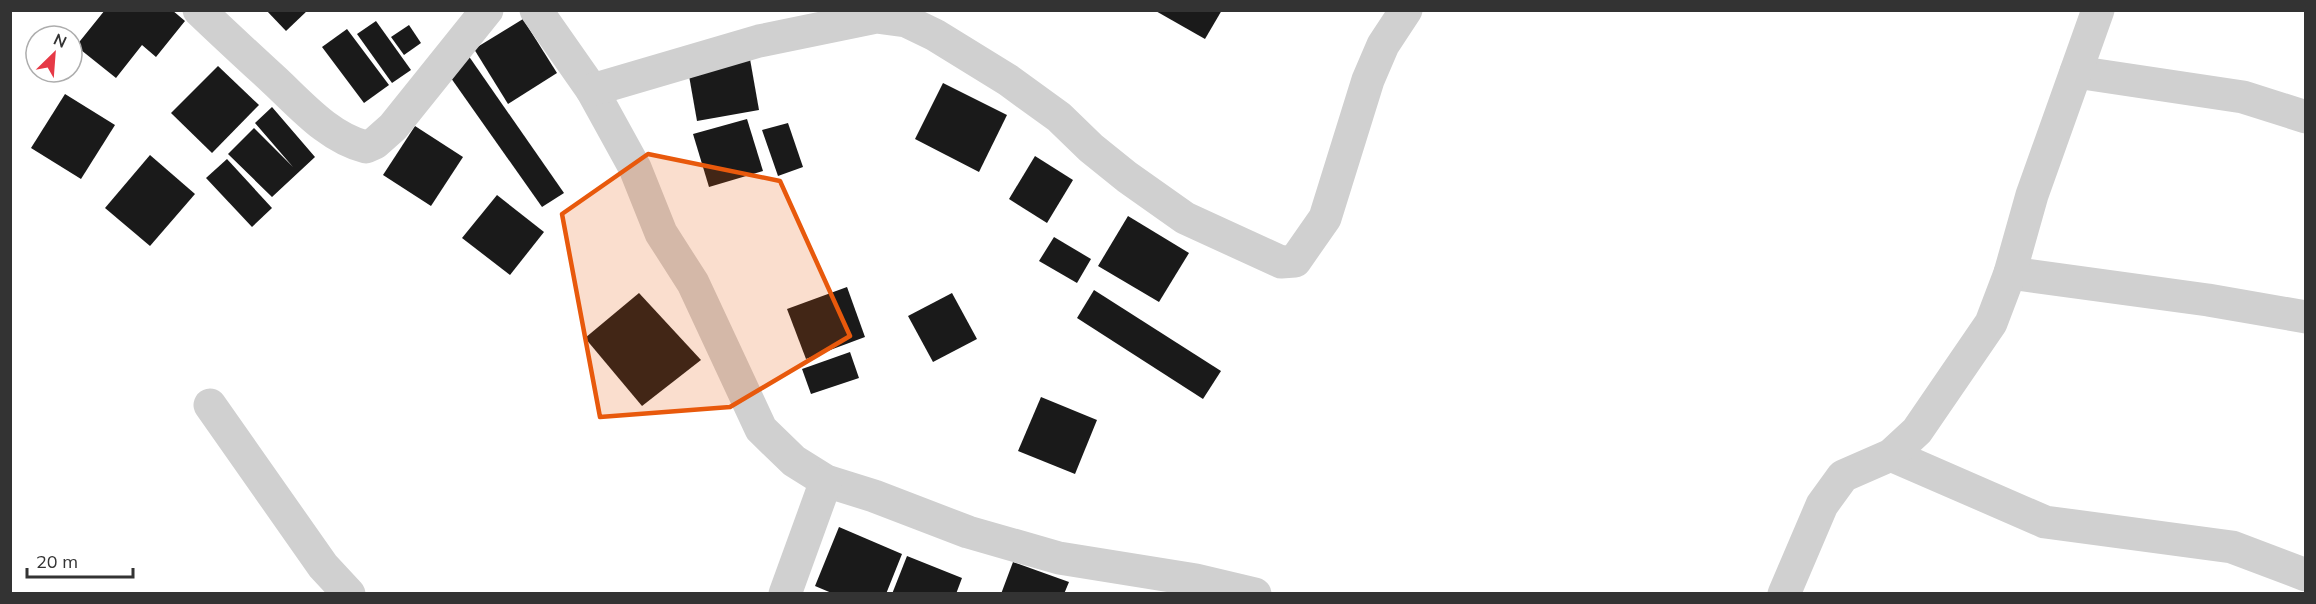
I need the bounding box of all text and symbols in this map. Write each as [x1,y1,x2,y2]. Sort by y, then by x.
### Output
north arrow [24,24,84,84]
text: N [51,29,70,52]
scale bar [27,541,134,579]
text: 20 m [36,550,78,573]

